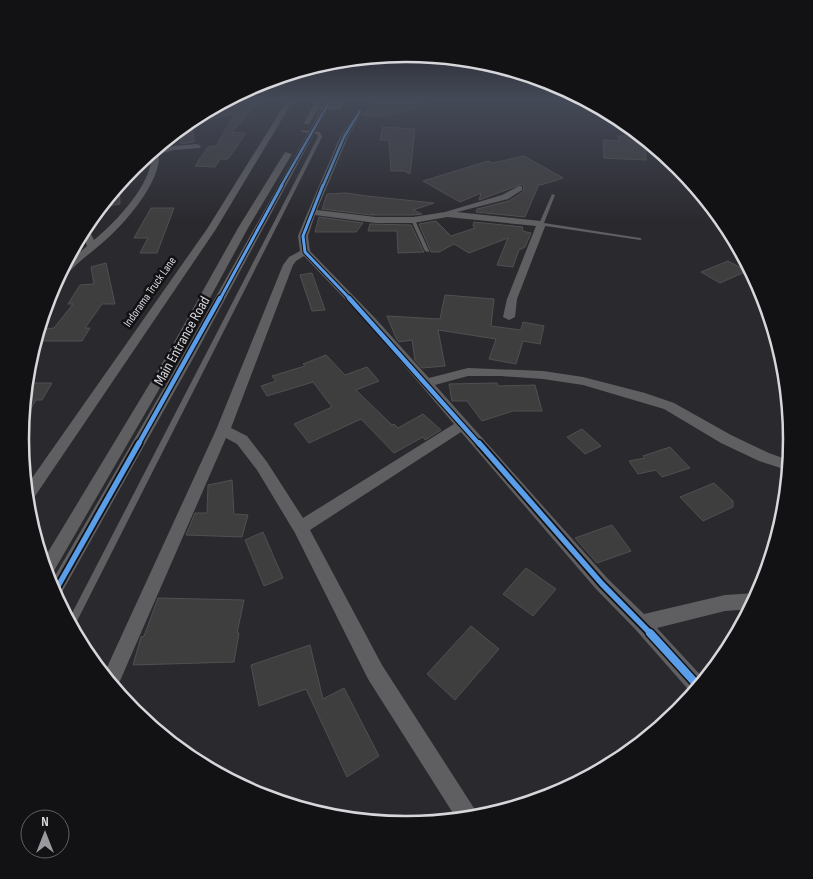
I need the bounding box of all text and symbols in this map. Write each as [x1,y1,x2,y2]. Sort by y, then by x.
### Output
street label: Indorama Truck Lane [120,254,180,330]
street label: Main Entrance Road [150,293,214,389]
north arrow [20,809,70,859]
text: N [41,813,49,830]

